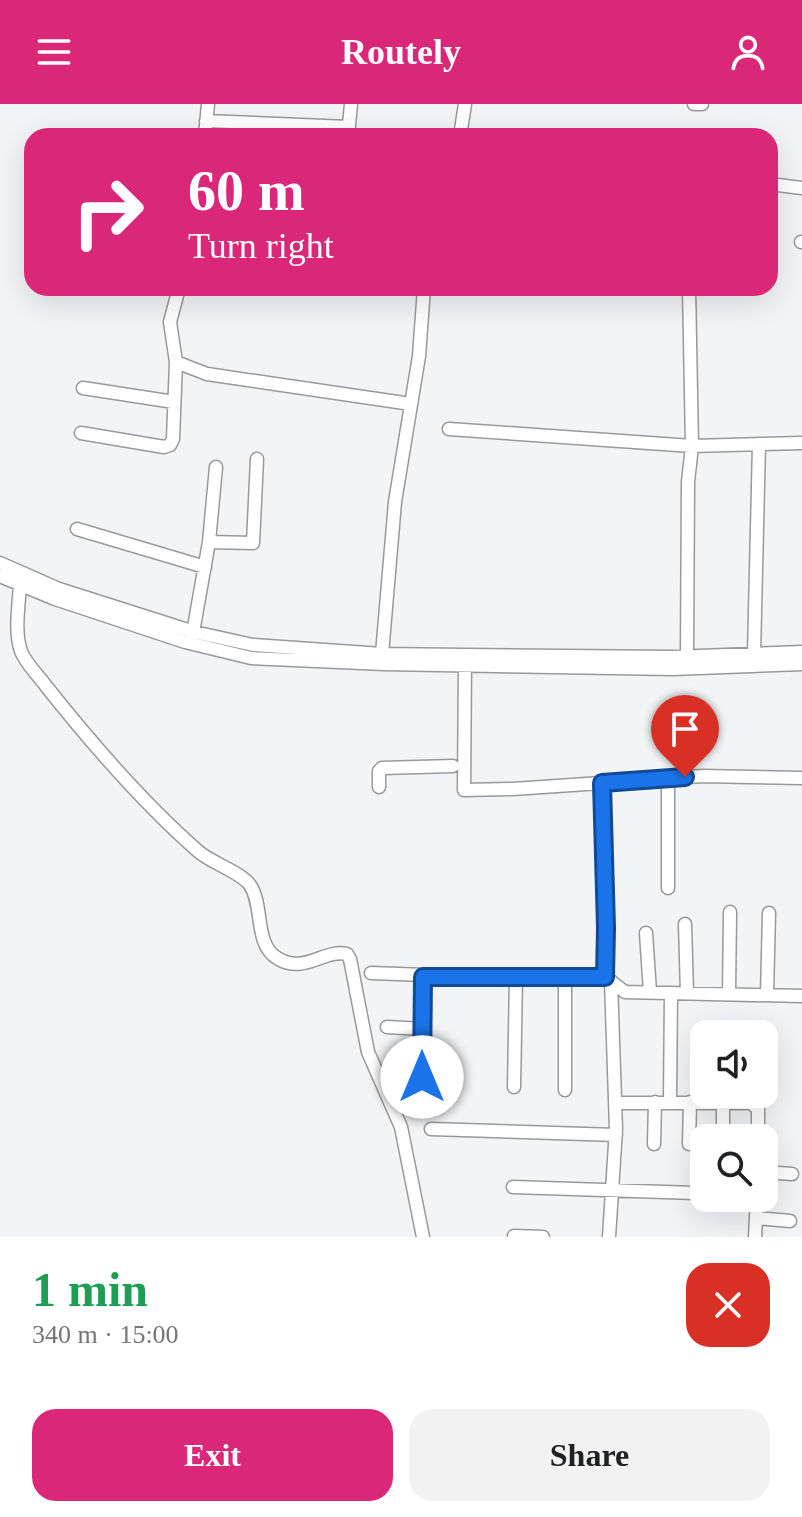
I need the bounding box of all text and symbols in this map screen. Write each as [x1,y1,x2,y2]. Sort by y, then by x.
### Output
icon: menu [32,30,76,74]
icon: person [726,30,770,74]
text: Routely [341,32,461,72]
icon: right [56,160,160,264]
text: 60 m [188,160,305,222]
text: Turn right [188,226,334,266]
pin [651,695,719,777]
icon: arrive [663,707,707,751]
map controls [690,1020,778,1212]
button: sound [690,1020,778,1108]
position arrow [380,1035,464,1119]
button: search [690,1124,778,1212]
text: 1 min [32,1263,148,1316]
button: close [686,1263,770,1347]
text: 340 m · 15:00 [32,1320,179,1349]
button: Exit [32,1409,393,1501]
button: Share [409,1409,770,1501]

